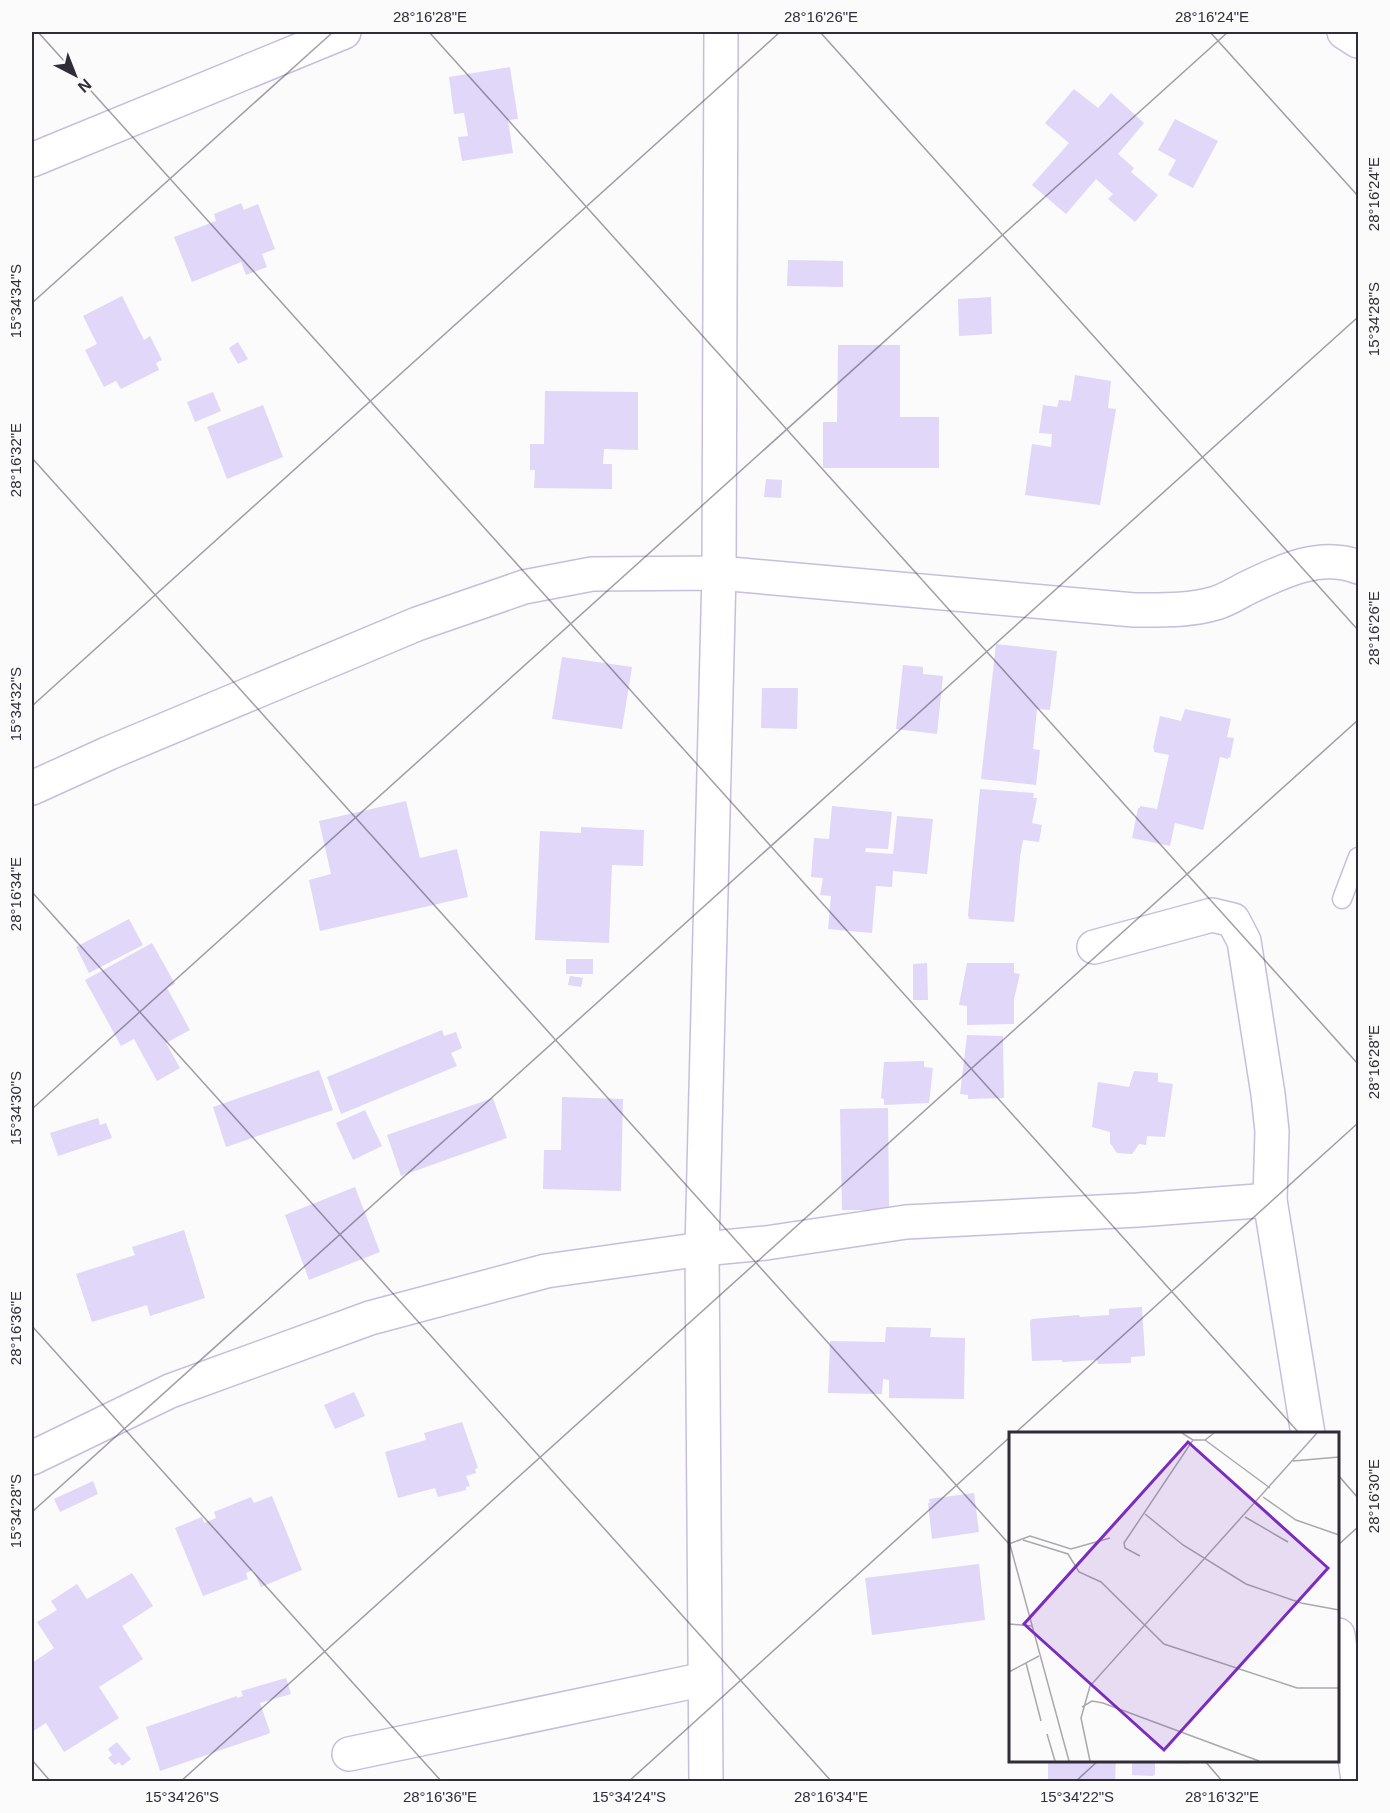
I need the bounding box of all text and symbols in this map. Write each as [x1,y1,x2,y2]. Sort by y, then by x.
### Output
text: 28°16'28"E [393,8,467,25]
text: 28°16'26"E [784,8,858,25]
text: 28°16'24"E [1175,8,1249,25]
north arrow [45,45,105,105]
text: N [75,76,95,96]
text: 28°16'24"E [1365,157,1382,231]
text: 15°34'34"S [7,264,24,338]
text: 15°34'28"S [1365,282,1382,356]
text: 28°16'32"E [7,423,24,497]
text: 28°16'26"E [1365,591,1382,665]
text: 15°34'32"S [7,667,24,741]
text: 28°16'34"E [7,857,24,931]
text: 28°16'28"E [1365,1025,1382,1099]
text: 15°34'30"S [7,1071,24,1145]
text: 28°16'36"E [7,1291,24,1365]
inset map [1009,1432,1339,1762]
text: 28°16'30"E [1365,1459,1382,1533]
text: 15°34'28"S [7,1474,24,1548]
text: 15°34'26"S [145,1788,219,1805]
text: 28°16'36"E [403,1788,477,1805]
text: 15°34'24"S [592,1788,666,1805]
text: 28°16'34"E [794,1788,868,1805]
text: 15°34'22"S [1040,1788,1114,1805]
text: 28°16'32"E [1185,1788,1259,1805]

